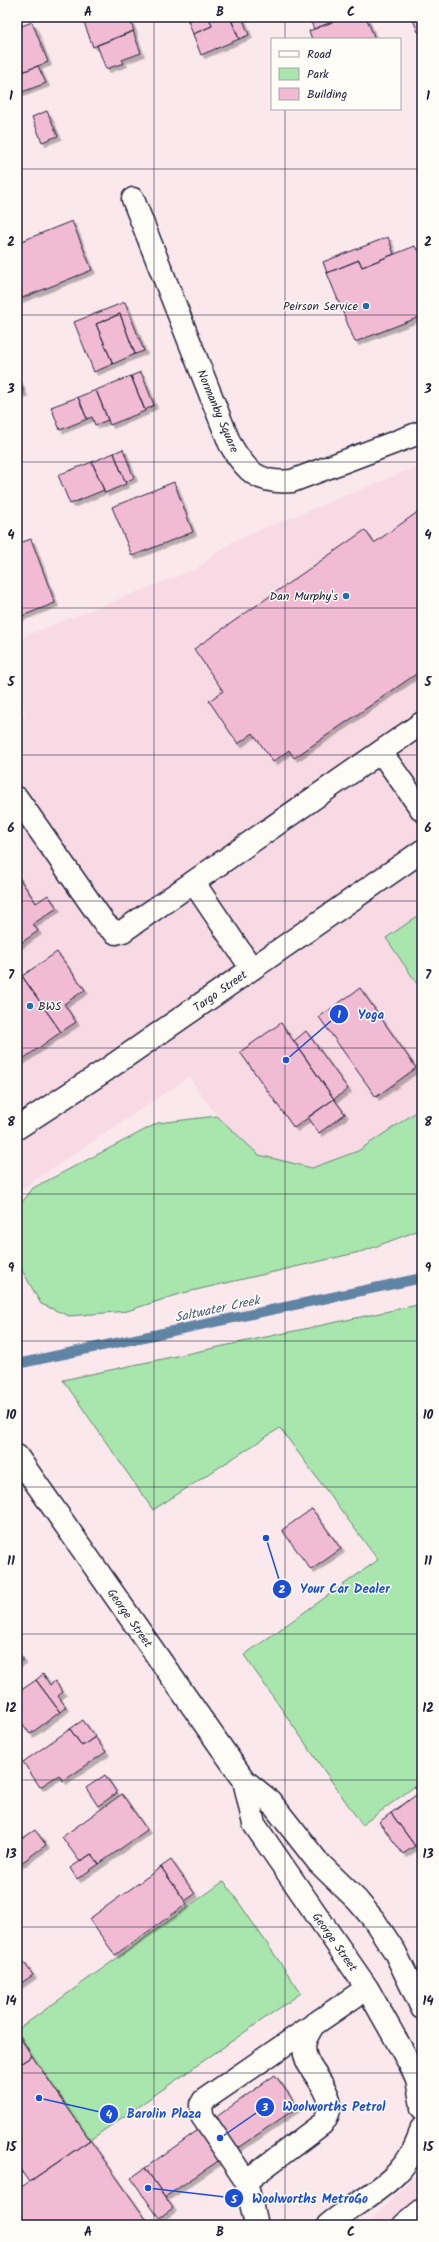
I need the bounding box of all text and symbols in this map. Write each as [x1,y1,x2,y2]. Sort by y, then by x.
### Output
text: A [84,2,92,23]
text: B [216,2,224,23]
text: C [347,2,355,23]
legend [271,38,401,110]
text: Road [307,45,332,64]
text: Park [307,65,329,84]
text: Building [307,85,347,104]
text: 1 [9,86,13,107]
text: 1 [426,86,430,107]
text: 2 [7,232,15,253]
text: 2 [424,232,432,253]
place label: Peirson Service [283,297,359,316]
marker: Peirson Service [361,301,371,311]
street label: Normanby Square [191,367,244,456]
text: 3 [6,379,15,400]
text: 3 [423,379,432,400]
text: 4 [7,525,15,546]
text: 4 [424,525,432,546]
place label: Dan Murphy's [270,587,338,606]
marker: Dan Murphy's [341,591,351,601]
text: 5 [7,672,16,693]
text: 5 [424,672,433,693]
text: 6 [7,818,15,839]
text: 6 [424,818,432,839]
text: 7 [8,965,15,986]
text: 7 [425,965,432,986]
street label: Targo Street [189,966,252,1017]
place label: BWS [38,997,62,1016]
marker: BWS [25,1001,35,1011]
callout: Yoga [329,1001,392,1026]
text: 1 [337,1005,341,1024]
text: Yoga [358,1005,384,1026]
text: 8 [7,1112,15,1133]
text: 8 [424,1112,432,1133]
text: 9 [8,1258,15,1279]
text: 9 [425,1258,432,1279]
water label: Saltwater Creek [173,1290,264,1329]
text: 10 [6,1405,17,1426]
text: 10 [423,1405,434,1426]
text: 11 [7,1551,15,1572]
text: 11 [424,1551,432,1572]
callout: Your Car Dealer [272,1576,398,1601]
text: Your Car Dealer [300,1579,391,1600]
text: 2 [279,1580,286,1599]
street label: George Street [102,1585,157,1652]
text: 12 [5,1698,17,1719]
text: 12 [422,1698,434,1719]
text: 13 [5,1844,17,1865]
text: 13 [422,1844,434,1865]
street label: George Street [307,1909,362,1976]
text: 14 [5,1991,17,2012]
text: 14 [422,1991,434,2012]
callout: Woolworths Petrol [255,2094,394,2119]
text: Woolworths Petrol [282,2097,386,2118]
text: 3 [261,2098,269,2117]
callout: Barolin Plaza [99,2101,209,2126]
text: Barolin Plaza [127,2104,202,2125]
text: 4 [106,2105,113,2124]
text: 15 [6,2137,18,2158]
text: 15 [423,2137,435,2158]
callout: Woolworths MetroGo [224,2186,376,2211]
text: Woolworths MetroGo [252,2189,368,2210]
text: 5 [230,2190,238,2209]
text: A [84,2222,92,2242]
text: B [216,2222,224,2242]
text: C [347,2222,355,2242]

